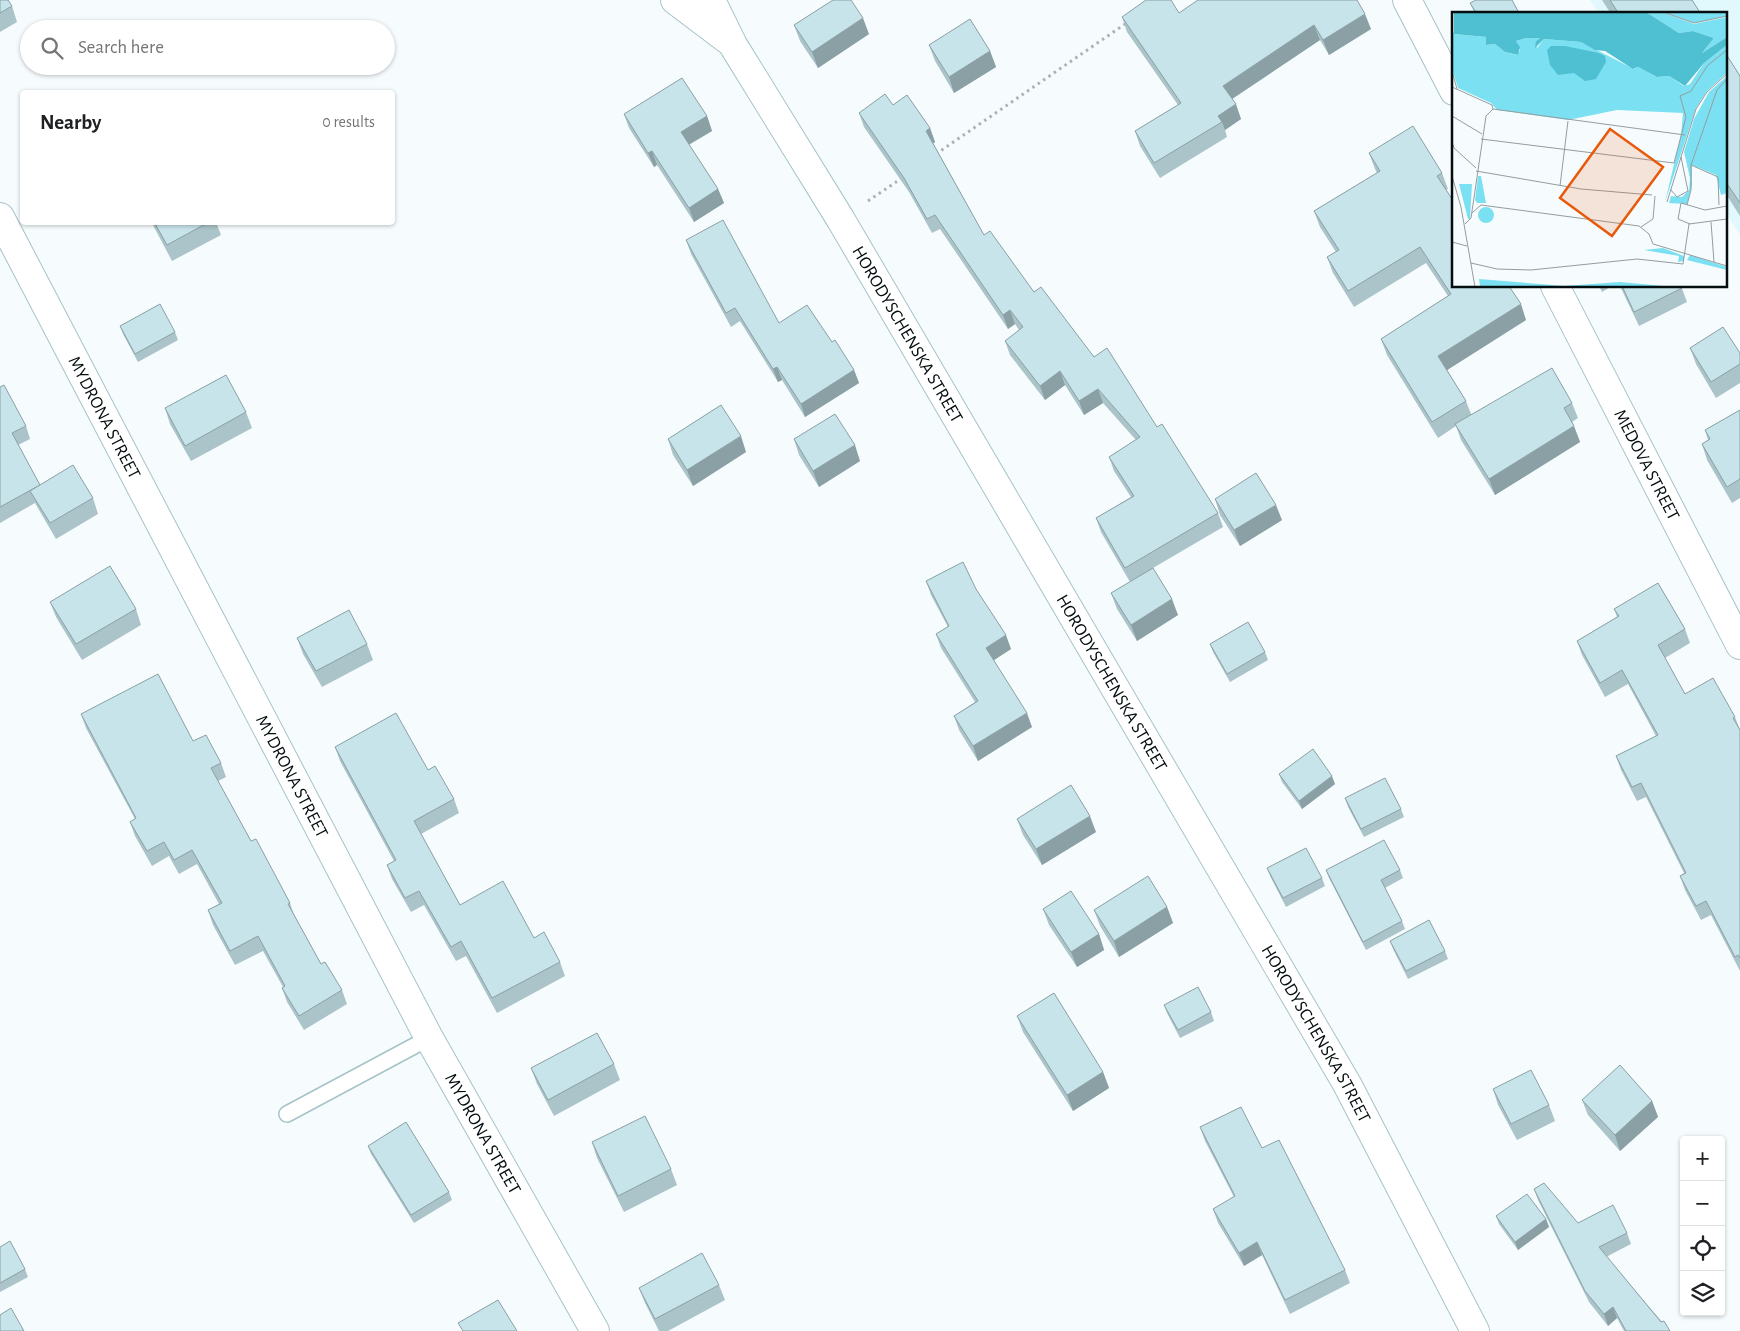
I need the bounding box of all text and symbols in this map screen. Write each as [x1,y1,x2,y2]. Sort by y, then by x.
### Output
inset map [1452,12,1728,288]
search box [20,20,395,75]
icon: search [38,34,66,62]
text: Search here [78,38,164,57]
text: Nearby [40,112,101,133]
text: 0 results [322,114,375,130]
street label: HORODYSCHENSKA STREET [848,243,966,426]
street label: MYDRONA STREET [64,354,143,482]
street label: MEDOVA STREET [1610,407,1682,524]
street label: HORODYSCHENSKA STREET [1052,592,1170,775]
street label: MYDRONA STREET [252,712,331,841]
street label: HORODYSCHENSKA STREET [1258,942,1373,1126]
street label: MYDRONA STREET [441,1071,524,1197]
map controls [1680,1136,1725,1316]
button: + [1680,1136,1725,1181]
button: − [1680,1181,1725,1226]
button: locate [1680,1226,1725,1271]
button: layers [1680,1271,1725,1316]

